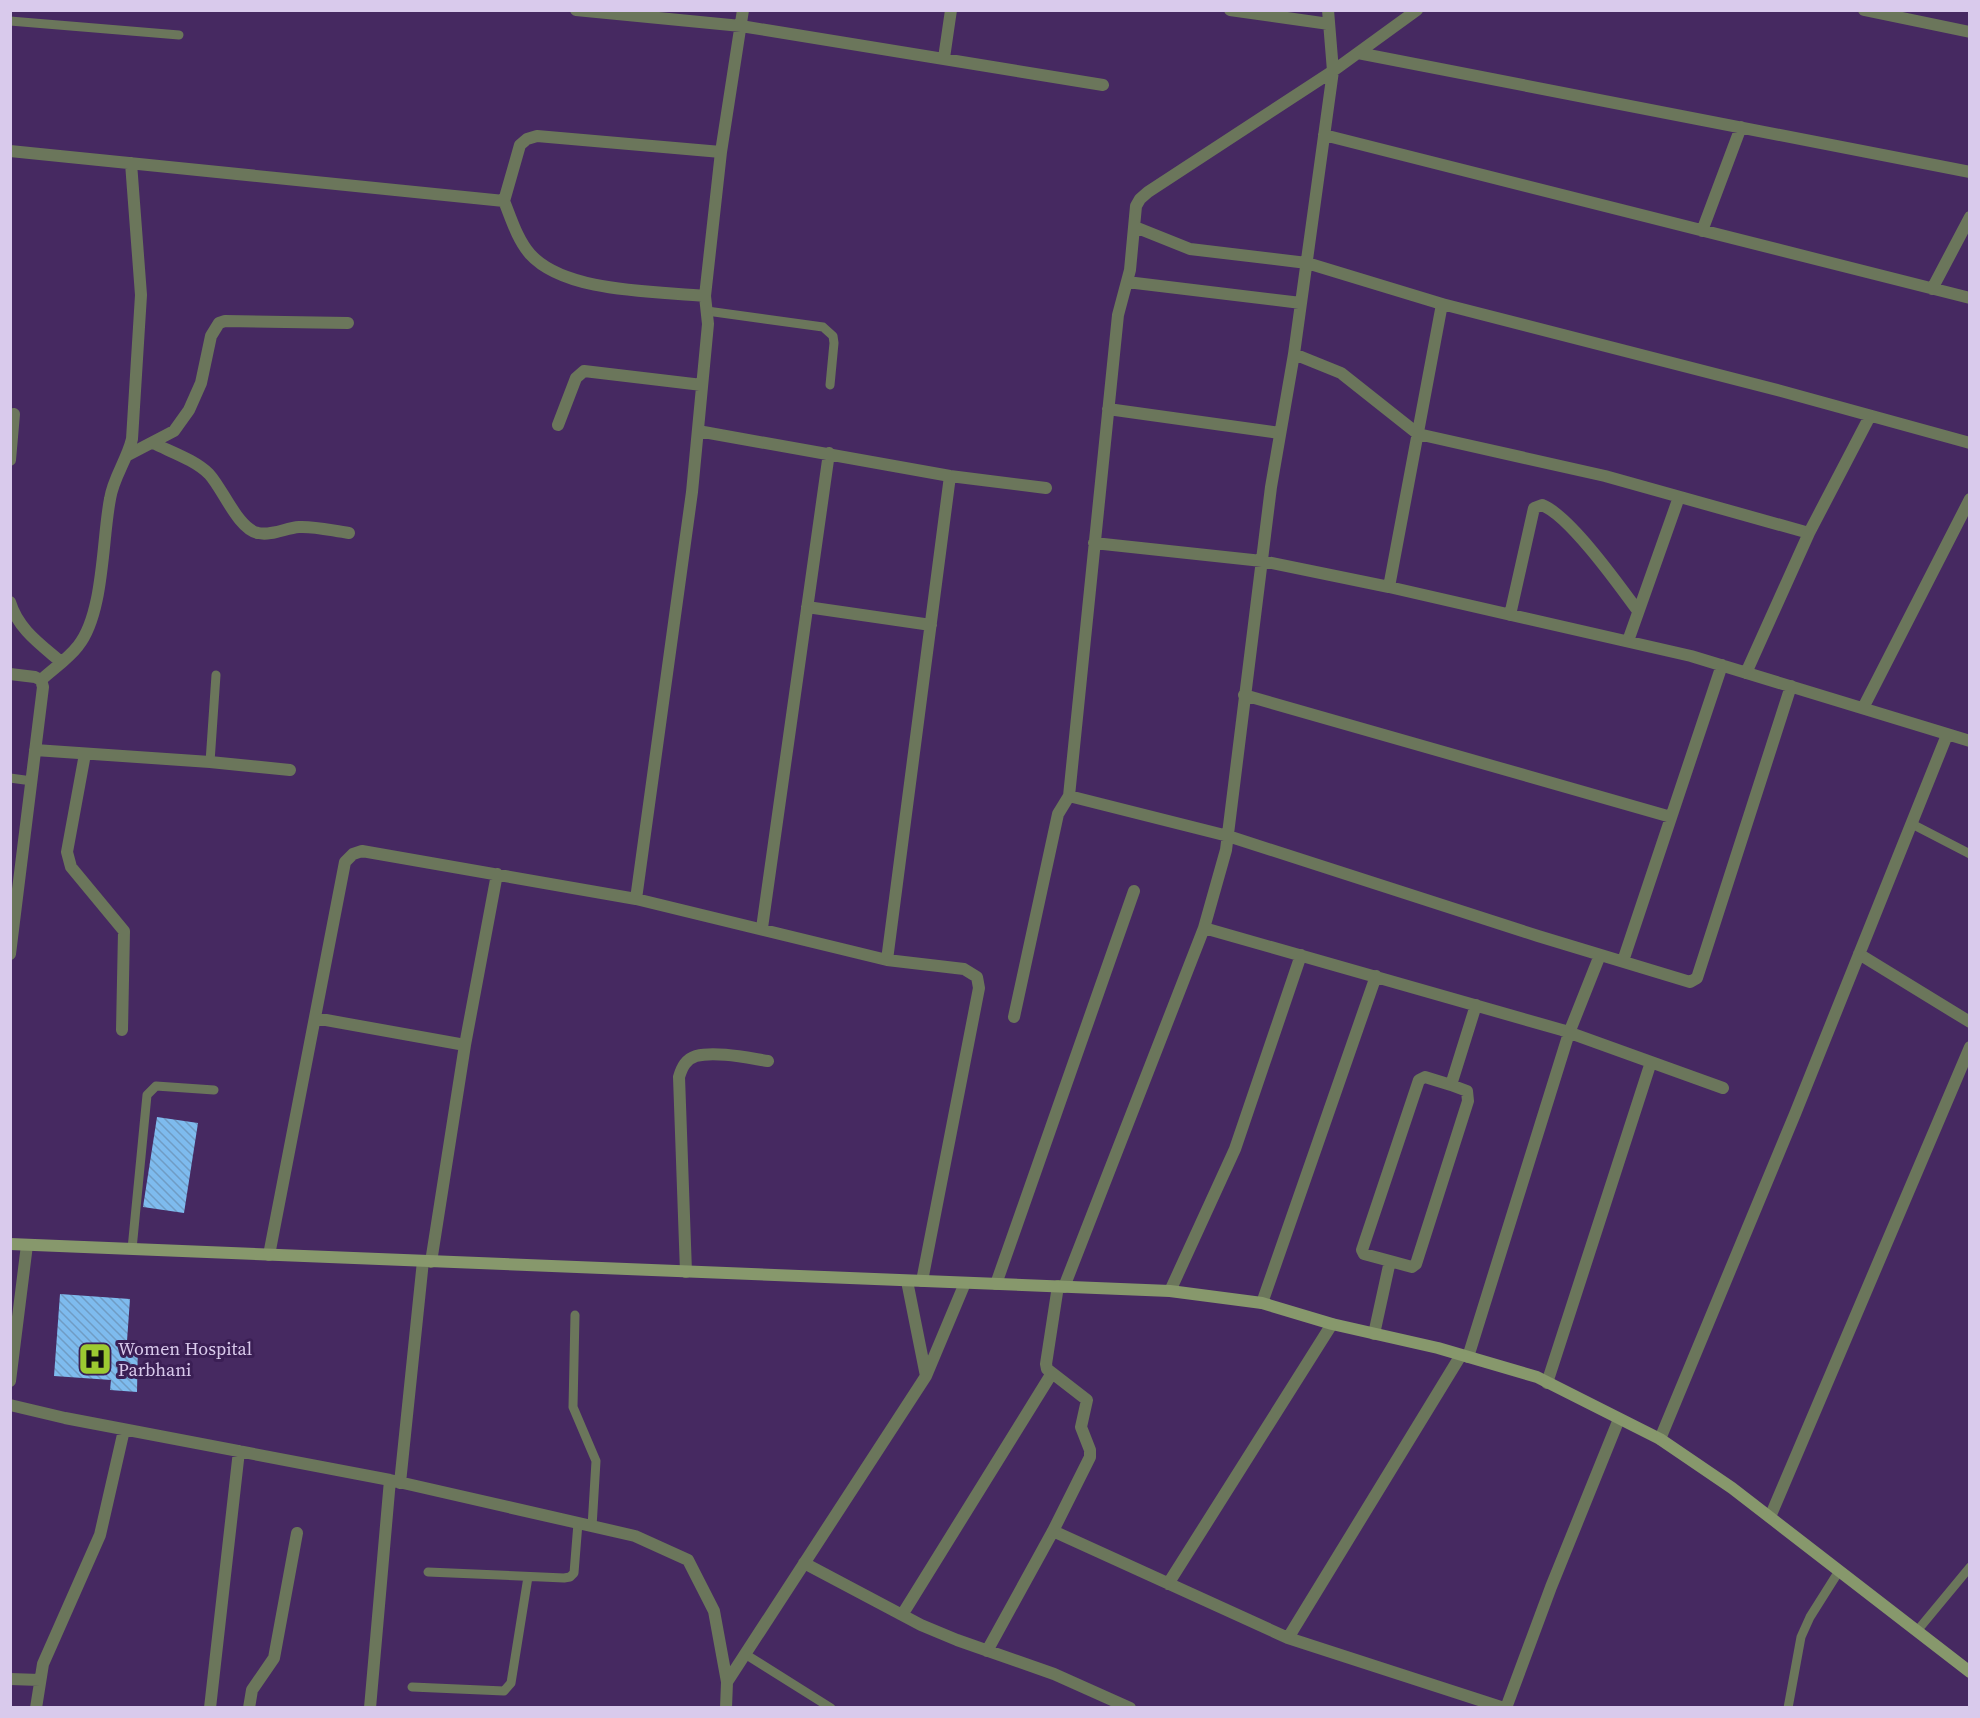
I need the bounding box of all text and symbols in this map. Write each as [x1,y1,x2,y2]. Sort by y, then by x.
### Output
place label: Women Hospital Parbhani [118,1336,252,1382]
hospital icon: Women Hospital Parbhani [77,1341,113,1377]

